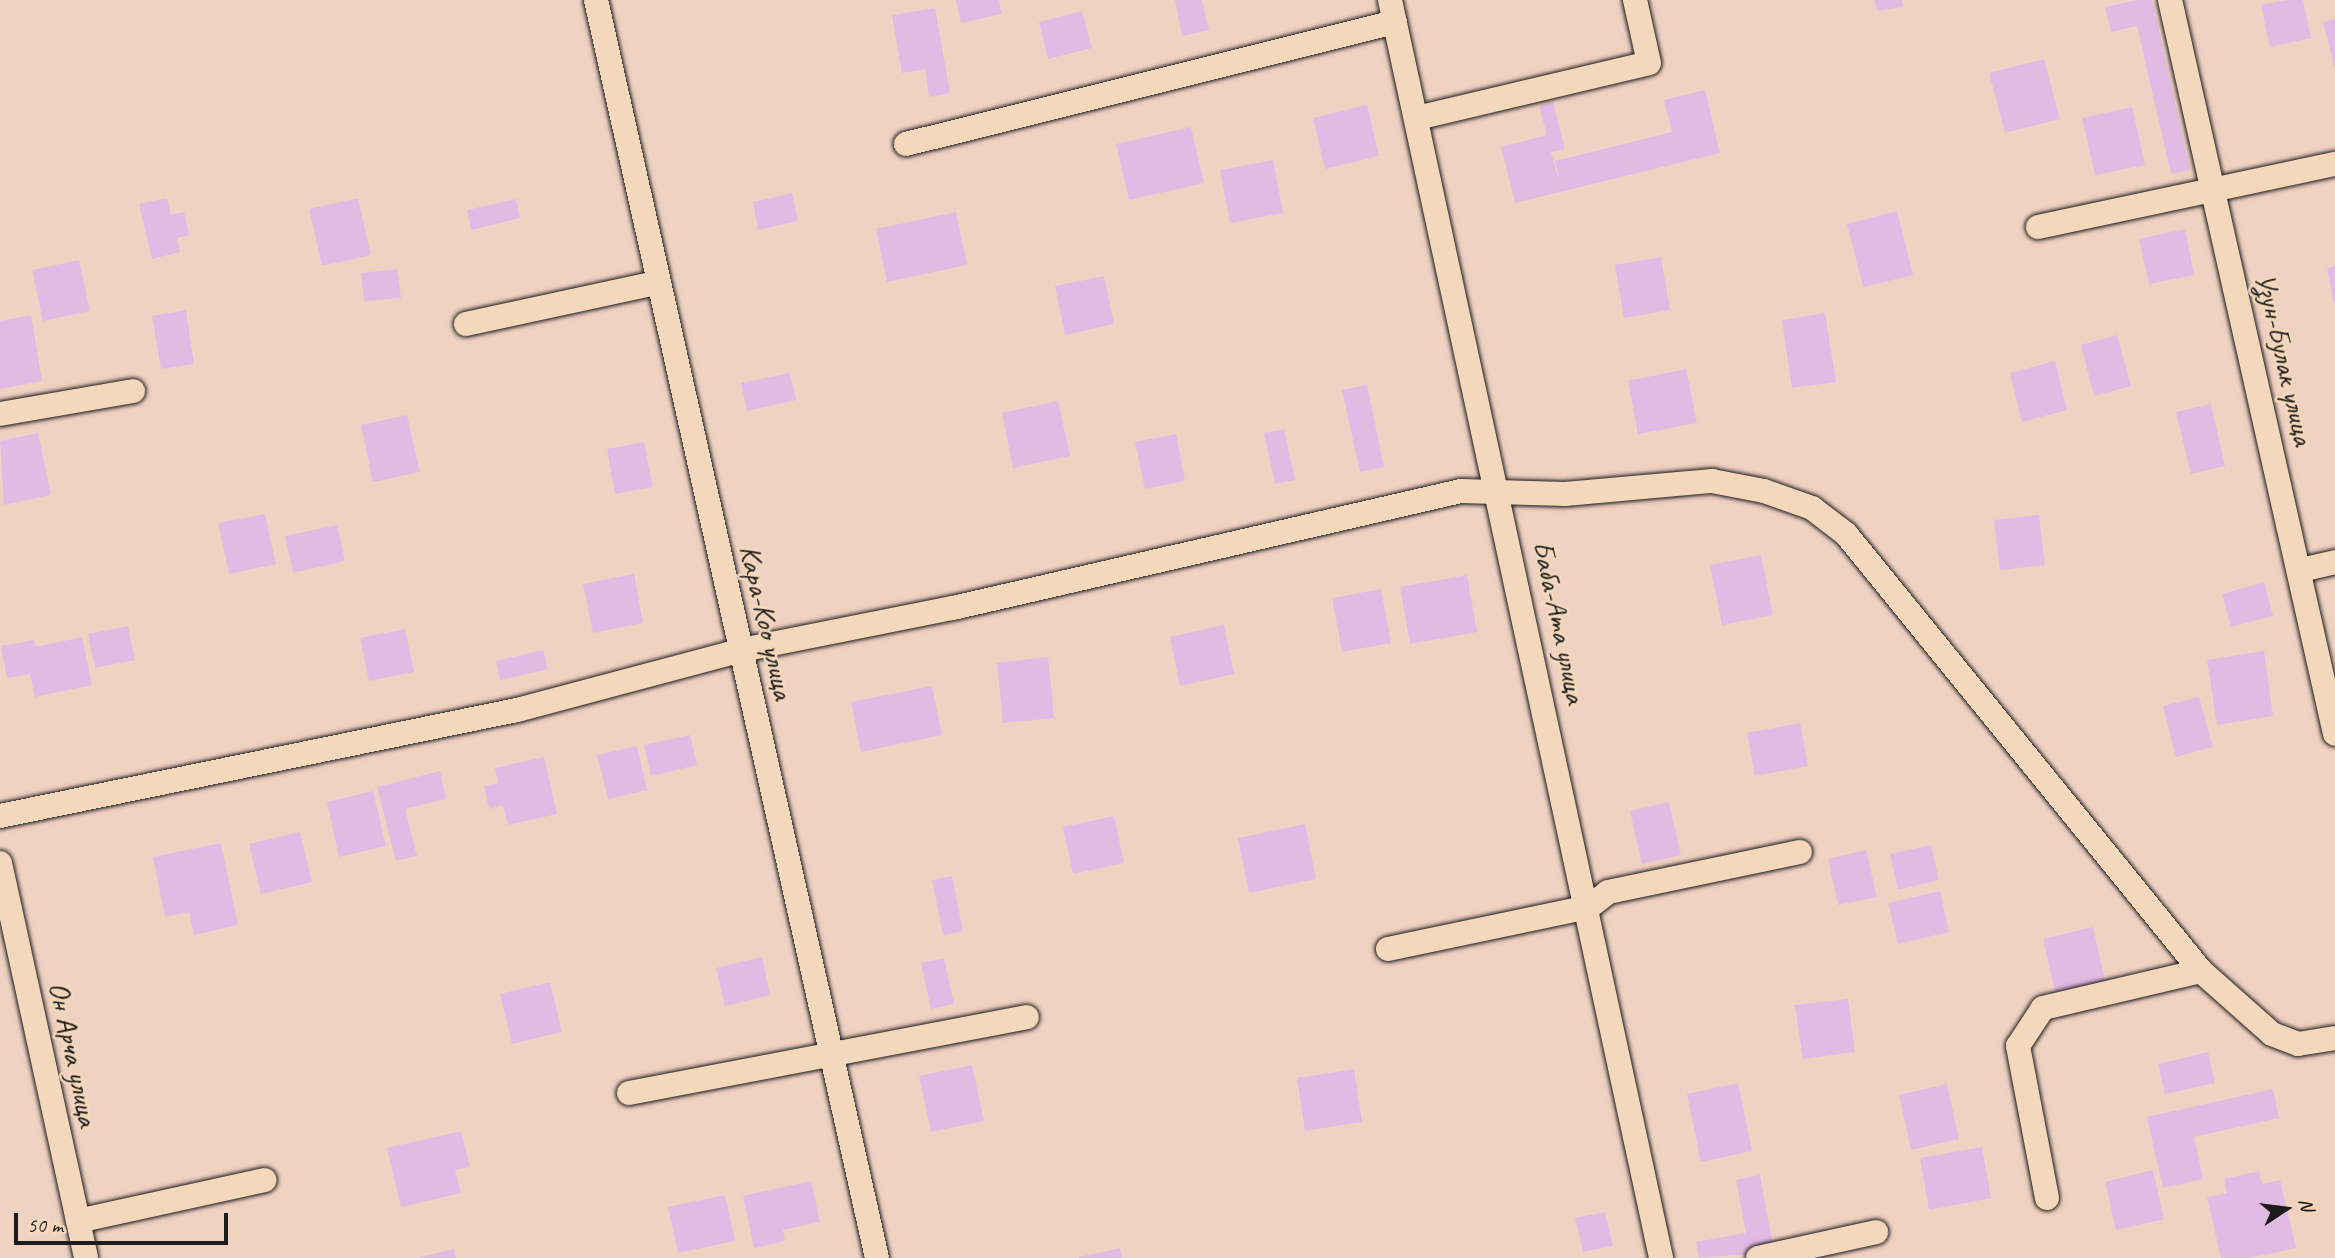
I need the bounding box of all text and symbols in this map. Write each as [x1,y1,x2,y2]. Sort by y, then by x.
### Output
street label: Узун-Булак улица [2247,268,2323,450]
street label: Баба-Ата улица [1525,536,1595,708]
street label: Кара-Коо улица [732,540,802,704]
street label: Он Арча улица [41,977,107,1131]
north arrow [2251,1174,2321,1244]
text: N [2293,1196,2319,1213]
scale bar [18,1198,231,1242]
text: 50 m [27,1212,63,1238]

